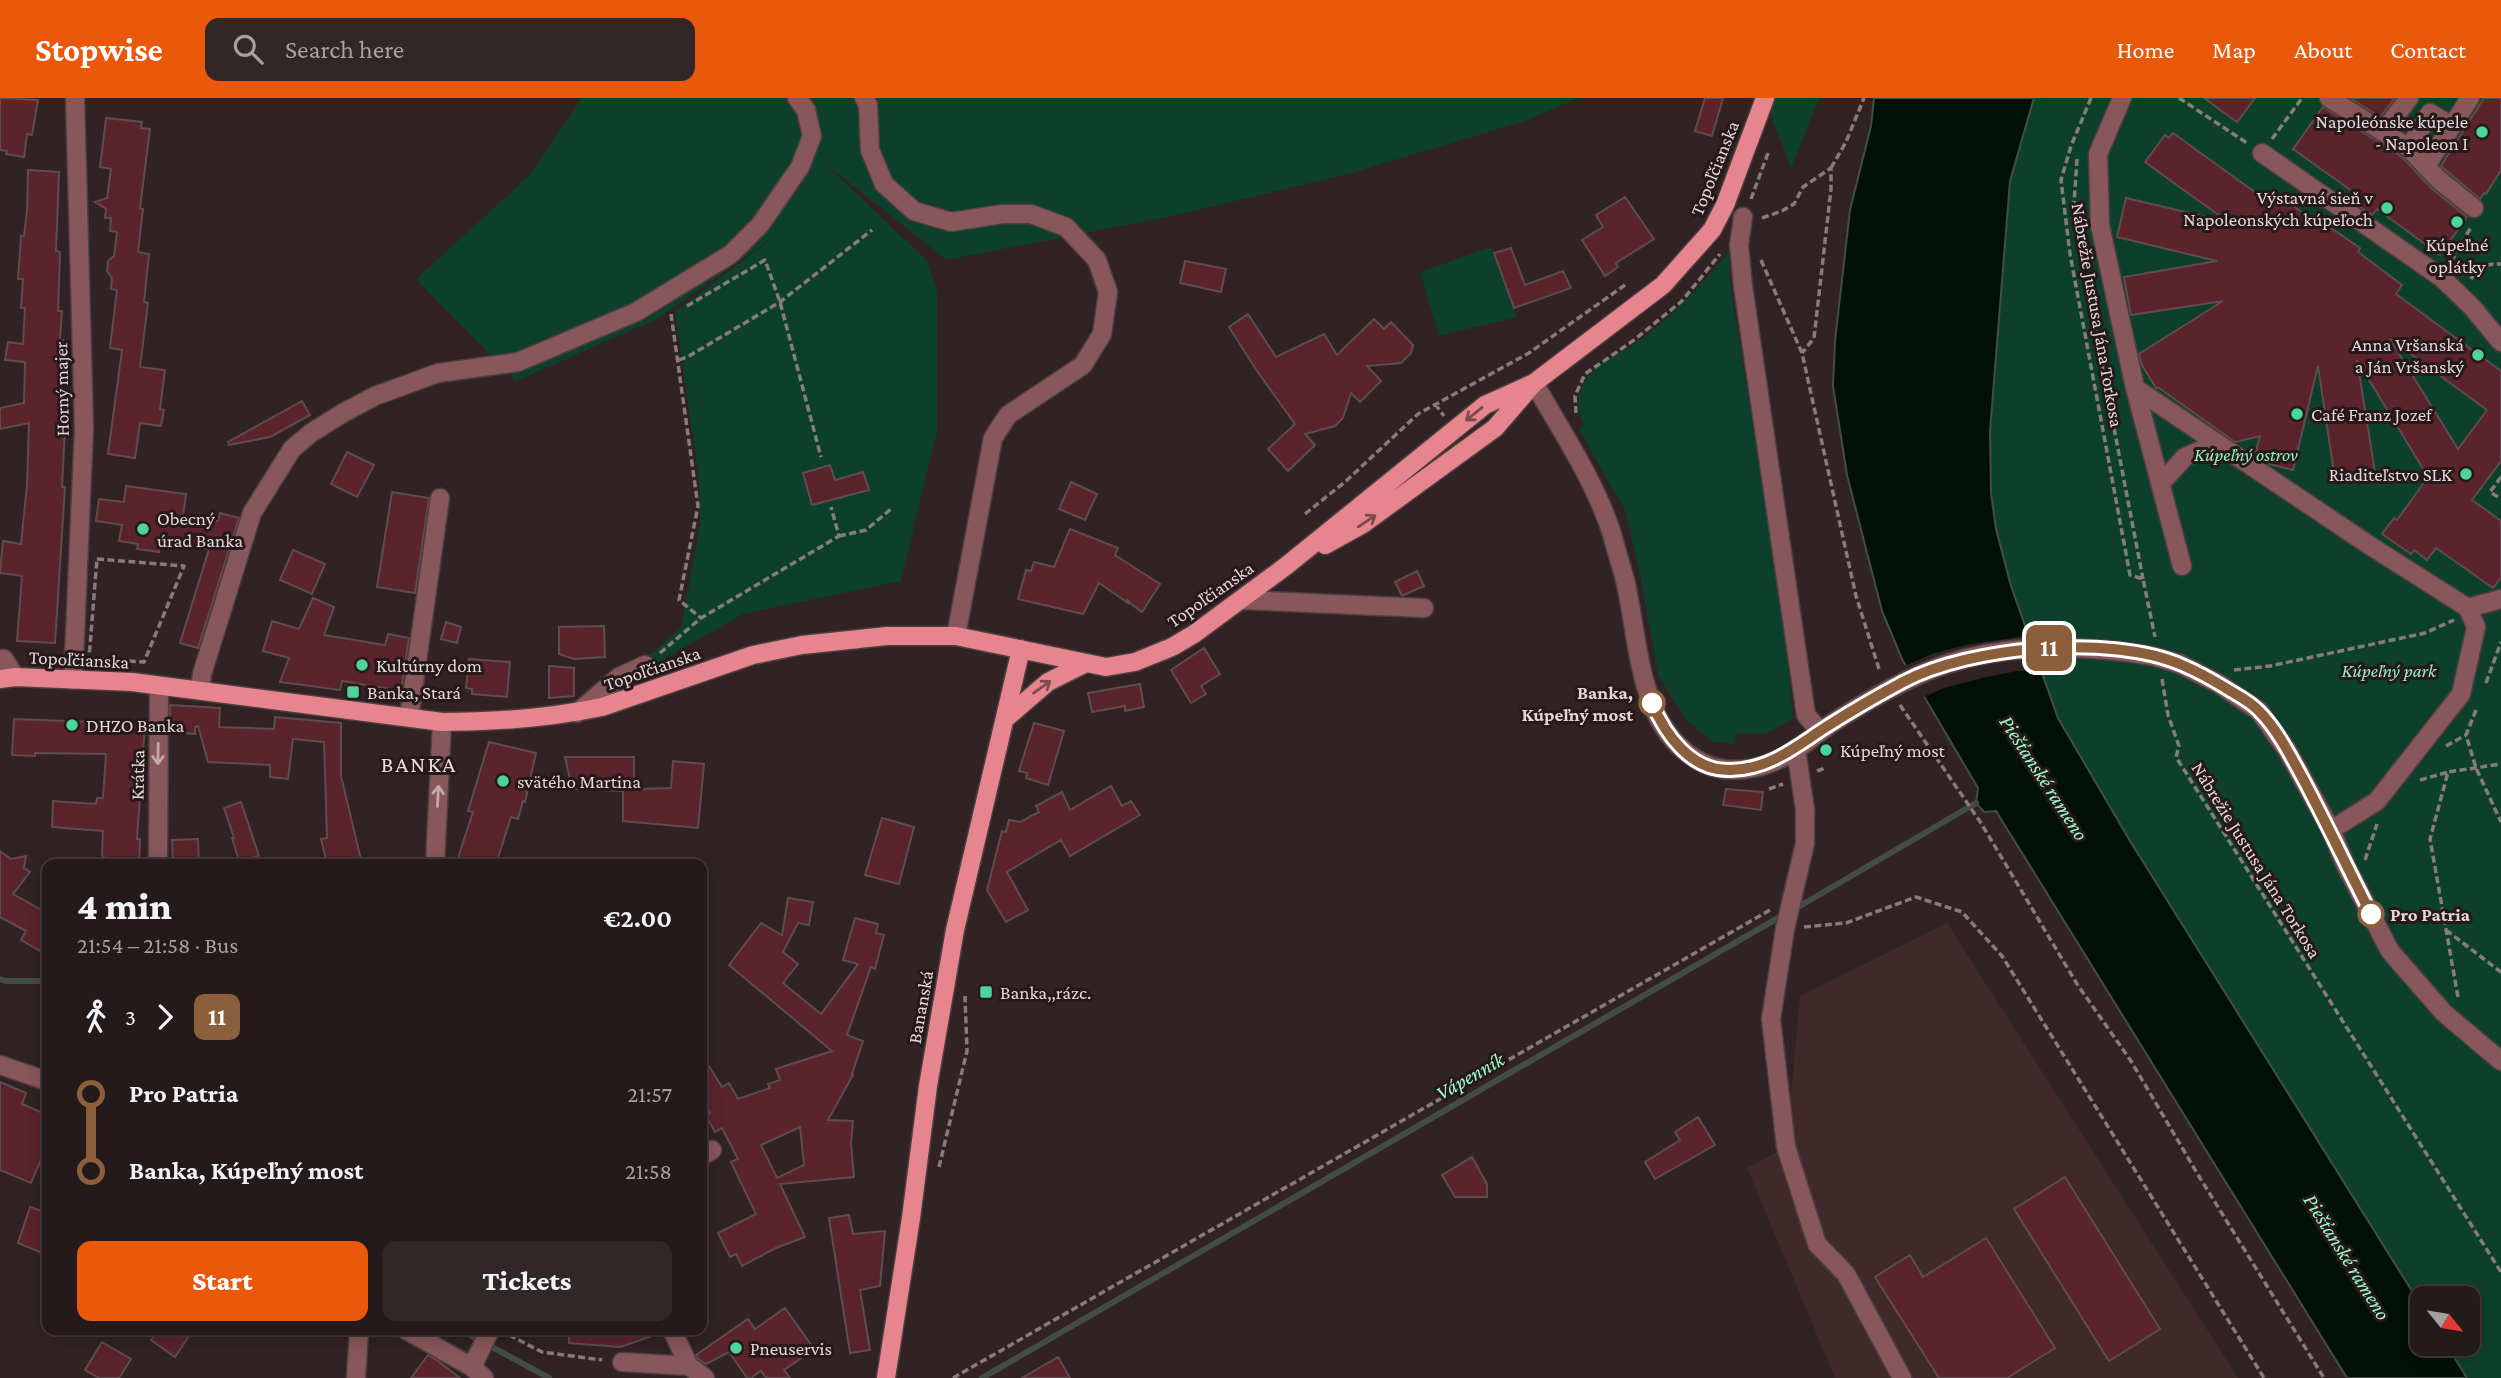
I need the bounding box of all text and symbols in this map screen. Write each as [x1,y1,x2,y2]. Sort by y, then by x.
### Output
search box [205,18,695,81]
icon: search [229,30,267,68]
text: Stopwise [35,31,163,68]
text: Search here [285,35,404,64]
text: Home [2117,36,2174,63]
text: Map [2212,36,2256,63]
text: About [2294,36,2352,63]
text: Contact [2390,36,2466,63]
place label: Napoleónske kúpele - Napoleon I [2315,111,2468,154]
street label: Topoľčianska [1686,117,1743,219]
marker: Napoleónske kúpele - Napoleon I [2474,124,2490,140]
place label: Výstavná sieň v Napoleonských kúpeľoch [2183,187,2373,230]
marker: Výstavná sieň v Napoleonských kúpeľoch [2379,200,2395,216]
street label: Nábrežie Justusa Jána Torkosa [2067,201,2128,429]
marker: Kúpeľné oplátky [2449,214,2465,230]
place label: Kúpeľné oplátky [2426,234,2488,277]
place label: Anna Vršanská a Ján Vršanský [2352,334,2464,377]
street label: Horný majer [50,341,74,437]
marker: Anna Vršanská a Ján Vršanský [2470,347,2486,363]
place label: Café Franz Jozef [2311,404,2433,425]
one-way arrow [1465,406,1483,422]
marker: Café Franz Jozef [2289,406,2305,422]
park label: Kúpeľný ostrov [2194,444,2298,465]
place label: Riaditeľstvo SLK [2329,464,2453,485]
marker: Riaditeľstvo SLK [2458,466,2474,482]
place label: Obecný úrad Banka [157,508,243,551]
one-way arrow [1357,514,1376,528]
marker: Obecný úrad Banka [135,521,151,537]
street label: Topoľčianska [1163,557,1258,632]
line badge: 11 [2018,625,2080,671]
text: 11 [2040,634,2058,661]
street label: Topoľčianska [601,642,703,695]
street label: Topoľčianska [28,646,130,673]
place label: Kultúrny dom [376,655,482,676]
marker: Kultúrny dom [354,657,370,673]
park label: Kúpeľný park [2342,660,2437,681]
one-way arrow [1032,680,1051,695]
place label: Banka, Stará [367,682,461,703]
place label: Banka, Kúpeľný most [1521,682,1633,725]
marker: Banka, Stará [345,684,361,700]
marker: Banka, Kúpeľný most [1639,690,1665,716]
water label: Piešťanské rameno [1995,711,2093,845]
place label: DHZO Banka [86,715,184,736]
marker: DHZO Banka [64,717,80,733]
place label: Kúpeľný most [1840,740,1946,761]
marker: Kúpeľný most [1818,742,1834,758]
one-way arrow [151,743,165,766]
street label: Krátka [127,750,148,800]
district label: BANKA [381,751,457,777]
street label: Nábrežie Justusa Jána Torkosa [2187,758,2326,962]
place label: svätého Martina [517,771,641,792]
marker: svätého Martina [495,773,511,789]
one-way arrow [432,785,445,808]
text: 4 min [77,885,172,927]
marker: Pro Patria [2358,901,2384,927]
text: €2.00 [603,904,672,933]
place label: Pro Patria [2390,904,2471,925]
text: 21:54 – 21:58 · Bus [77,932,238,958]
street label: Bananská [904,969,937,1045]
place label: Banka,,rázc. [1000,982,1091,1003]
marker: Banka,,rázc. [978,984,994,1000]
icon: walk [77,998,115,1036]
icon: forward [146,998,184,1036]
text: 11 [208,1003,226,1030]
text: 3 [125,1004,136,1030]
water label: Vápenník [1432,1046,1509,1105]
text: Pro Patria [129,1079,238,1108]
text: 21:57 [627,1081,672,1107]
text: Banka, Kúpeľný most [129,1156,363,1185]
text: 21:58 [625,1158,672,1184]
water label: Piešťanské rameno [2299,1189,2395,1325]
button: Start [77,1241,368,1321]
button: Tickets [382,1241,672,1321]
north arrow [2410,1286,2480,1356]
map controls [2410,1286,2480,1356]
place label: Pneuservis [750,1338,832,1359]
marker: Pneuservis [728,1340,744,1356]

